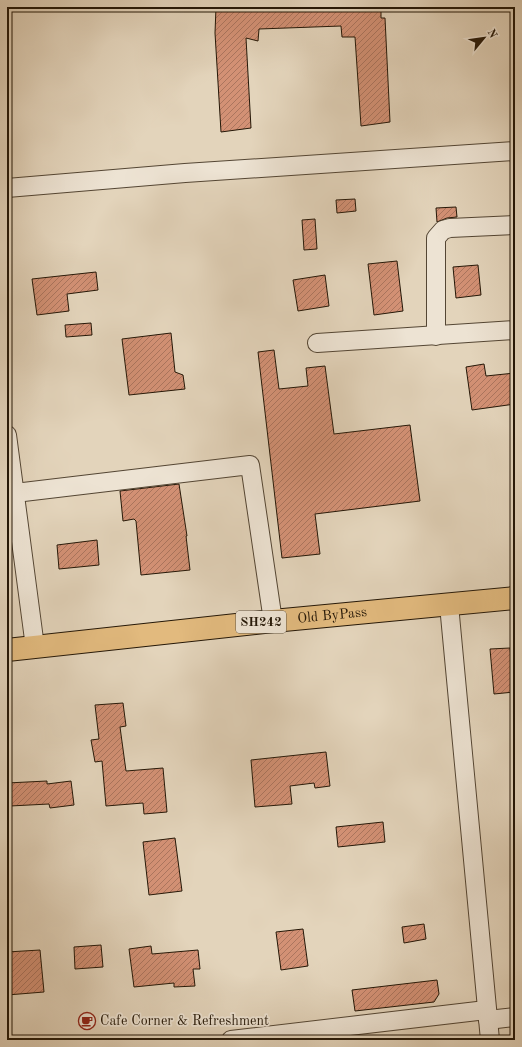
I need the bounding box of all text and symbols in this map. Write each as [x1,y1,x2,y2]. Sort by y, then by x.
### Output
north arrow [464,18,504,58]
text: N [485,28,499,41]
street label: Old ByPass [297,605,368,626]
road number: SH242 [236,611,286,633]
cafe icon: Cafe Corner & Refreshment [77,1011,97,1031]
place label: Cafe Corner & Refreshment [100,1014,269,1028]

